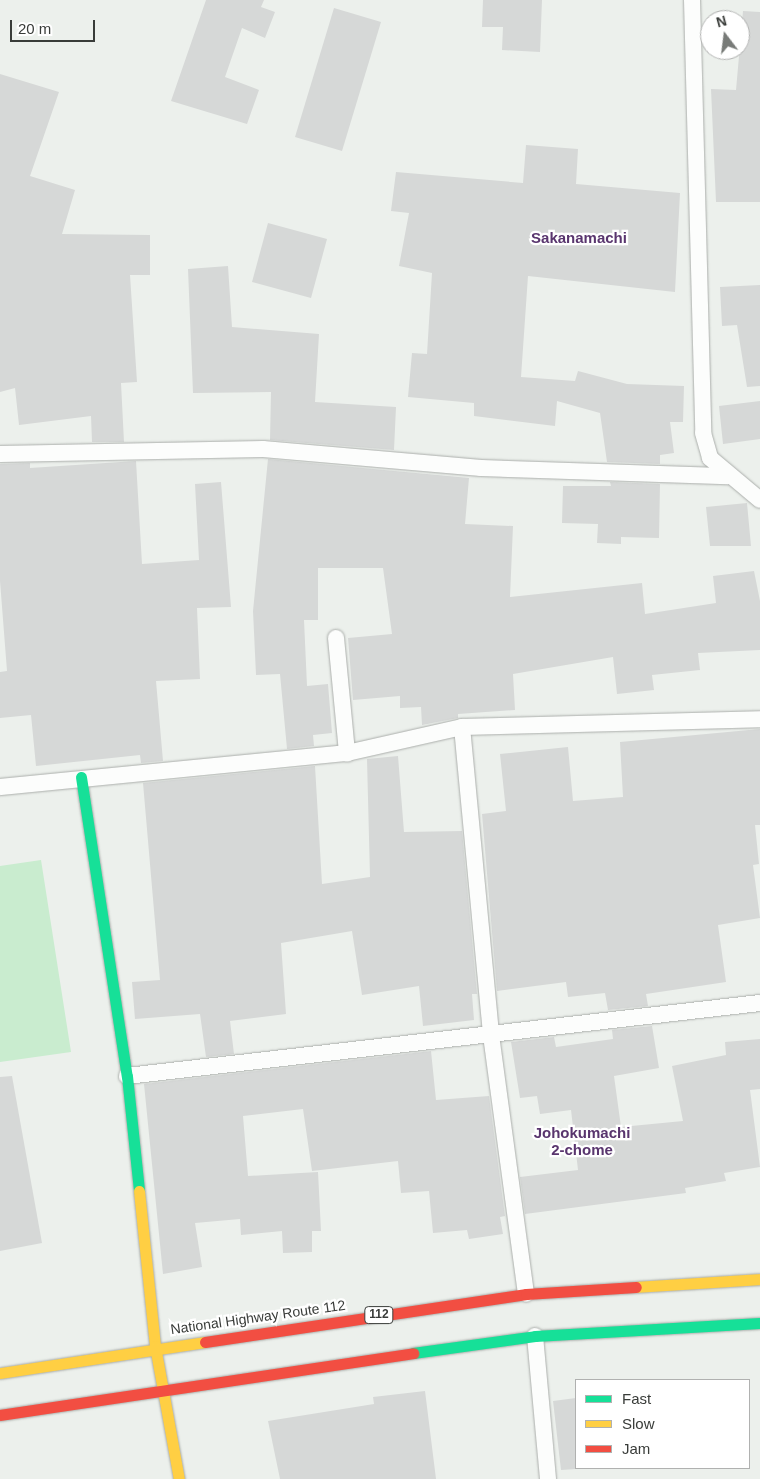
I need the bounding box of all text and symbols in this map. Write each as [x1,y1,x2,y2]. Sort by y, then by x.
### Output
scale bar [12,10,98,42]
north arrow [700,10,750,60]
text: N [714,12,728,31]
text: 20 m [18,20,51,37]
district label: Sakanamachi [531,229,627,247]
district label: Johokumachi 2-chome [534,1123,630,1158]
street label: National Highway Route 112 [169,1296,347,1338]
road number: 112 [364,1306,394,1324]
legend [575,1379,750,1469]
text: Fast [622,1390,651,1407]
text: Slow [622,1415,655,1432]
text: Jam [622,1440,650,1457]

